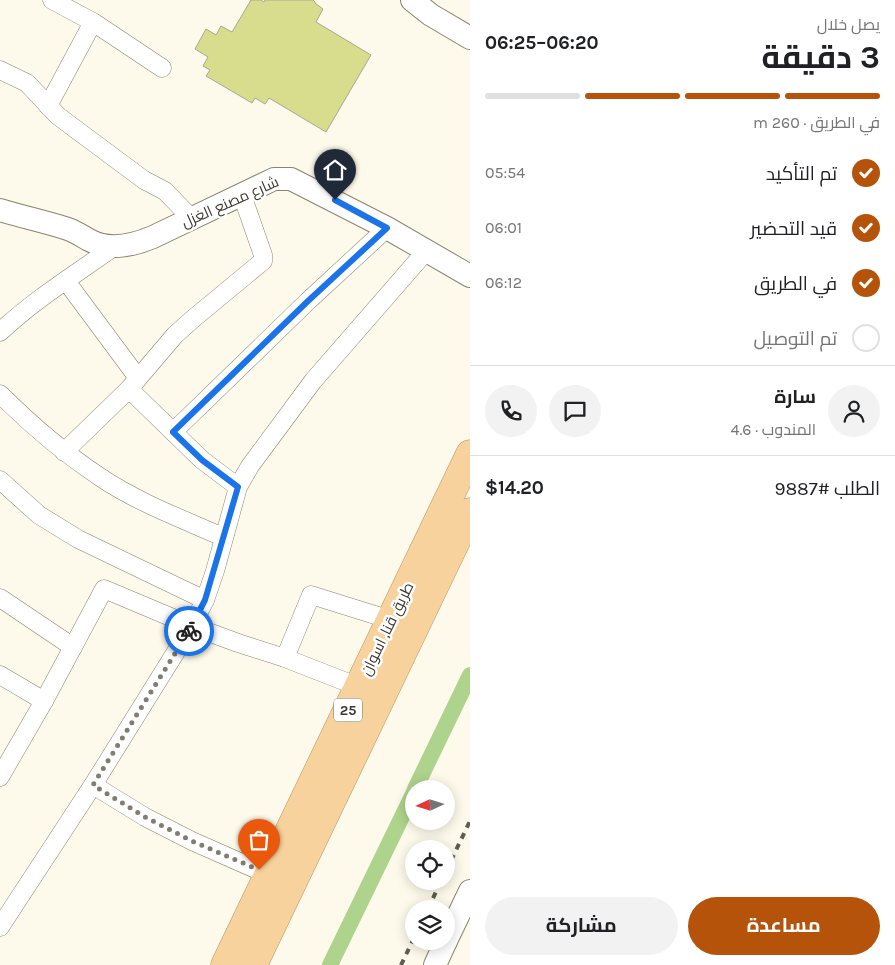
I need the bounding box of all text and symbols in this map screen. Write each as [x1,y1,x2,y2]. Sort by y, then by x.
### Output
text: يصل خلال [817,15,880,34]
text: 06:20–06:25 [485,32,598,54]
text: 3 دقيقة [762,39,880,76]
text: في الطريق · 260 m [753,113,880,132]
pin [314,149,356,200]
icon: home [321,156,349,184]
icon: check [852,159,880,187]
text: 05:54 [485,163,525,182]
text: تم التأكيد [766,163,837,185]
street label: شارع مصنع الغزل [179,172,282,233]
icon: check [852,214,880,242]
text: 06:01 [485,218,522,237]
text: قيد التحضير [750,218,837,240]
icon: check [852,269,880,297]
text: 06:12 [485,273,522,292]
text: في الطريق [754,273,837,295]
text: تم التوصيل [754,328,837,350]
button: phone [485,385,537,437]
button: chat [549,385,601,437]
button: person [828,385,880,437]
text: سارة [774,386,816,408]
text: المندوب · 4.6 [730,420,816,439]
text: $14.20 [485,477,544,499]
text: الطلب #9887 [774,478,880,500]
street label: طريق قنا, اسوان [357,579,418,679]
courier [164,606,214,656]
icon: bike [175,617,203,645]
road number: 25 [334,698,362,722]
north arrow [405,780,455,830]
map controls [405,780,455,950]
pin [238,819,280,870]
icon: bag [245,826,273,854]
button: locate [405,840,455,890]
button: مشاركة [485,897,678,955]
button: مساعدة [688,897,880,955]
button: layers [405,900,455,950]

